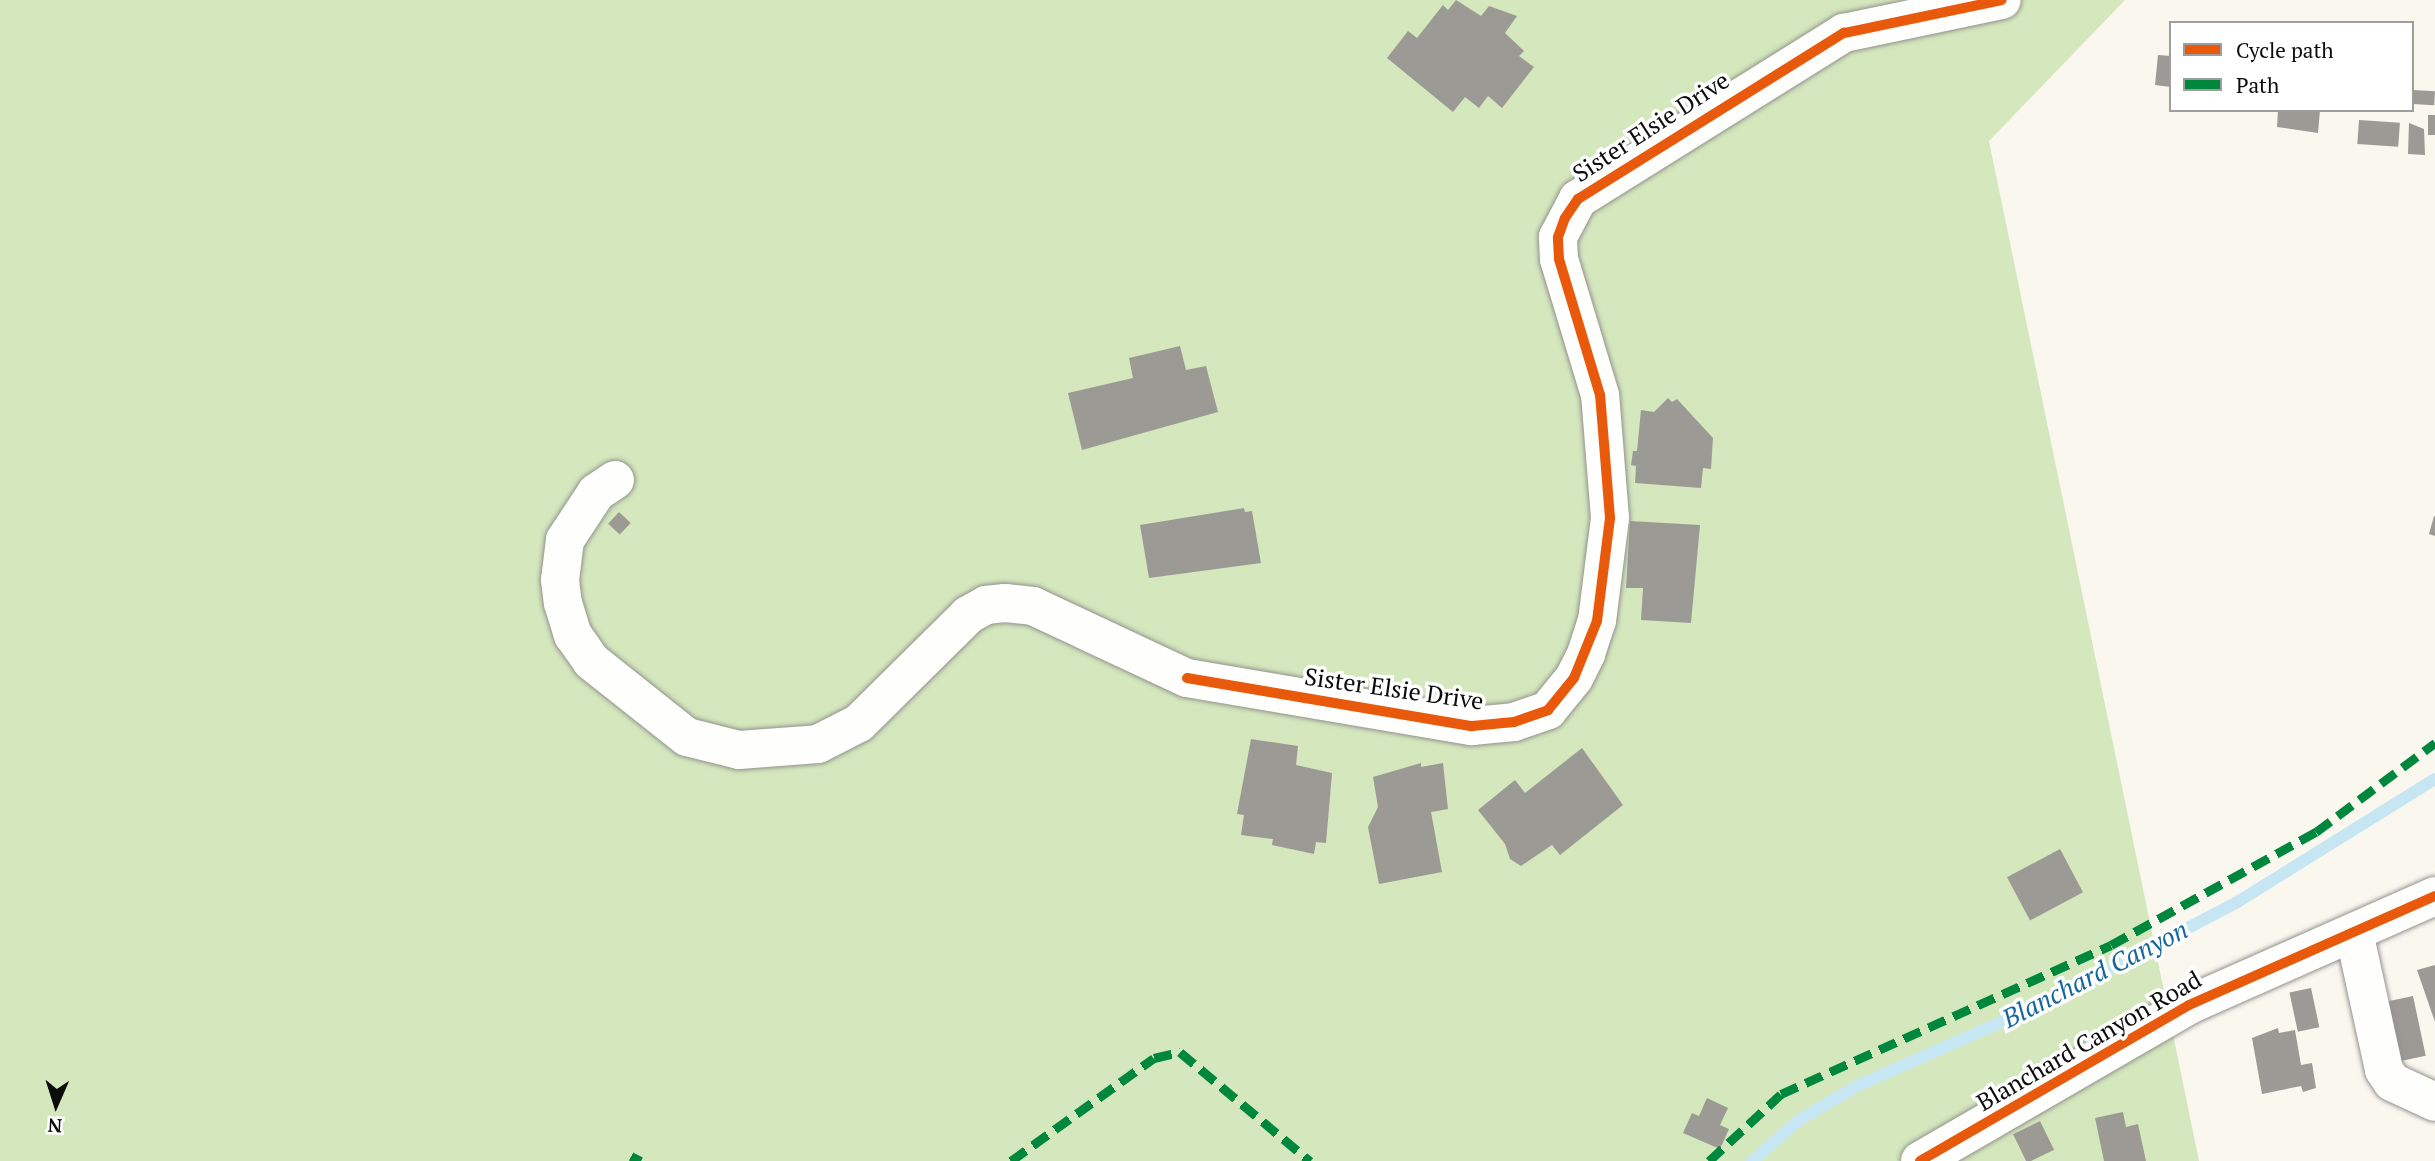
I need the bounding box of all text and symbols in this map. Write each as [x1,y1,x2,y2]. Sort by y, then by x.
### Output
legend [2169,21,2414,112]
text: Cycle path [2236,36,2334,64]
street label: Sister Elsie Drive [1567,66,1735,188]
text: Path [2236,71,2279,99]
street label: Sister Elsie Drive [1303,662,1485,716]
water label: Blanchard Canyon [1997,914,2193,1034]
street label: Blanchard Canyon Road [1972,965,2206,1117]
north arrow [21,1070,91,1140]
text: N [47,1114,63,1139]

